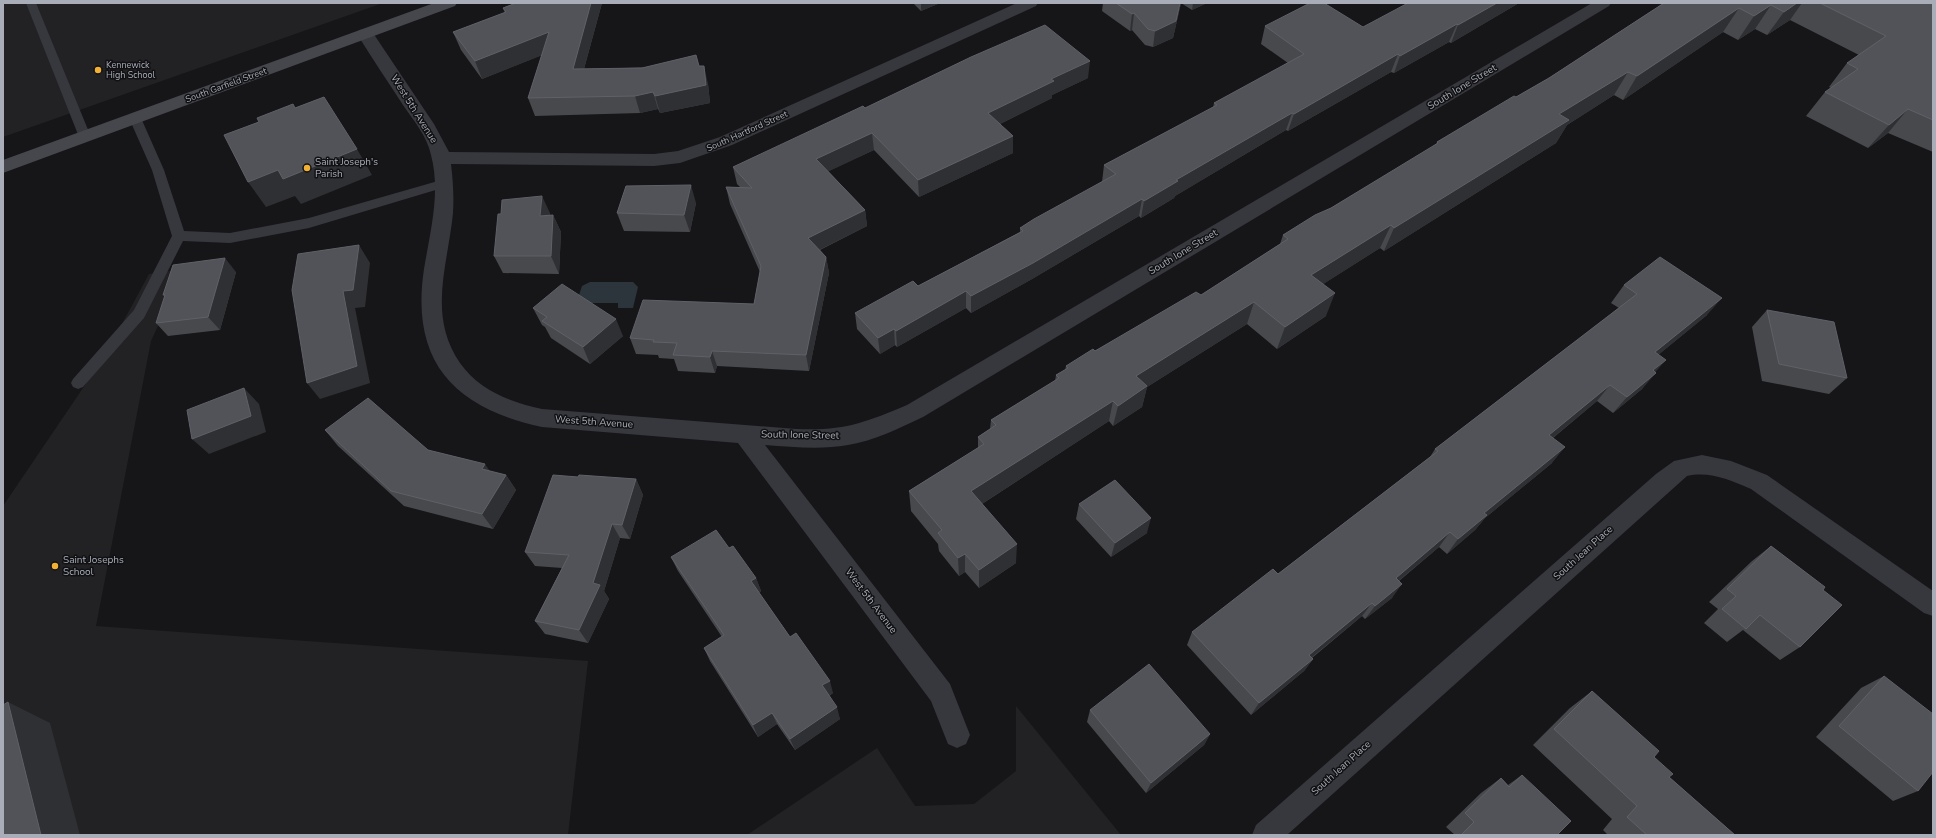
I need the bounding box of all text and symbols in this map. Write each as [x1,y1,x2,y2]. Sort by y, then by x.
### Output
place label: Kennewick High School [106,59,155,81]
street label: South Ione Street [1425,61,1499,113]
street label: South Garfield Street [184,64,269,105]
marker: Kennewick High School [93,65,103,75]
street label: West 5th Avenue [387,72,441,146]
street label: South Hartford Street [705,107,790,154]
place label: Saint Joseph's Parish [315,155,378,181]
marker: Saint Joseph's Parish [302,163,312,173]
street label: South Ione Street [1146,226,1220,278]
street label: West 5th Avenue [554,412,634,432]
street label: South Ione Street [761,427,840,443]
street label: South Jean Place [1550,522,1616,584]
place label: Saint Josephs School [63,553,124,579]
marker: Saint Josephs School [50,561,60,571]
street label: West 5th Avenue [842,565,900,637]
street label: South Jean Place [1308,737,1374,799]

